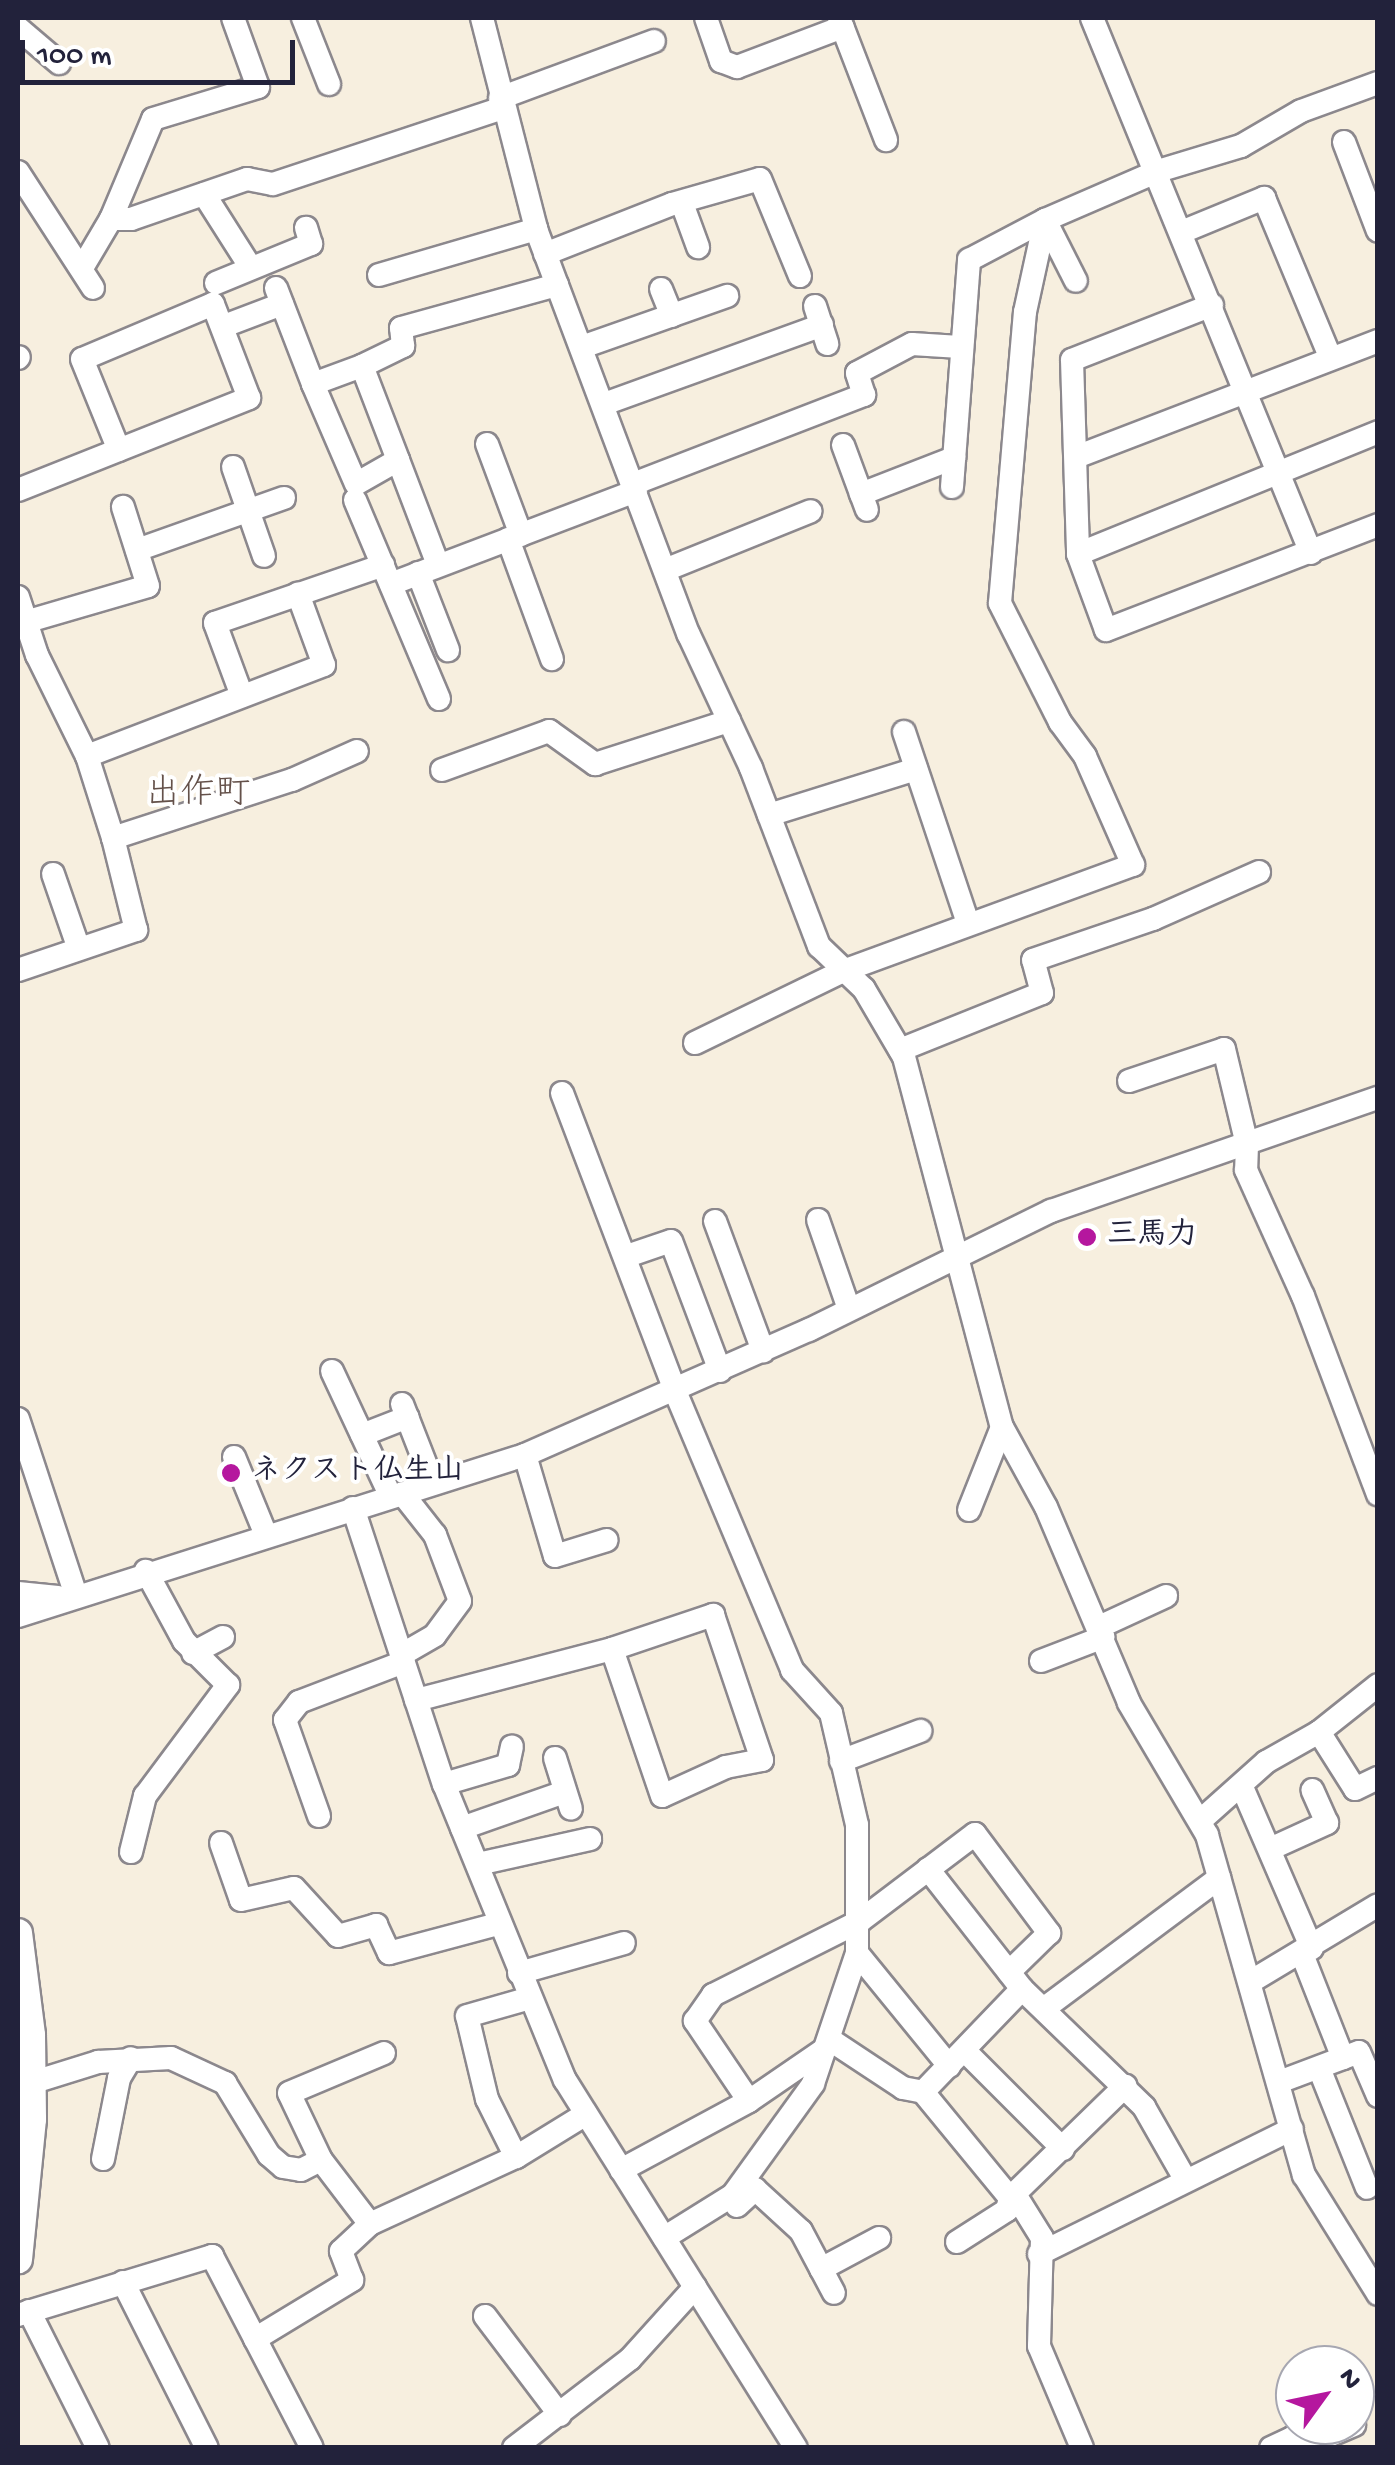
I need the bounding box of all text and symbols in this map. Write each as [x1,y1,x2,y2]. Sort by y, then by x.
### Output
scale bar [25,20,300,82]
text: 100 m [37,40,112,75]
district label: 出作町 [146,775,250,817]
place label: 三馬力 [1107,1219,1197,1255]
marker: 三馬力 [1076,1226,1098,1248]
place label: ネクスト仏生山 [251,1455,461,1491]
marker: ネクスト仏生山 [220,1462,242,1484]
north arrow [1275,2345,1375,2445]
text: N [1330,2363,1368,2396]

